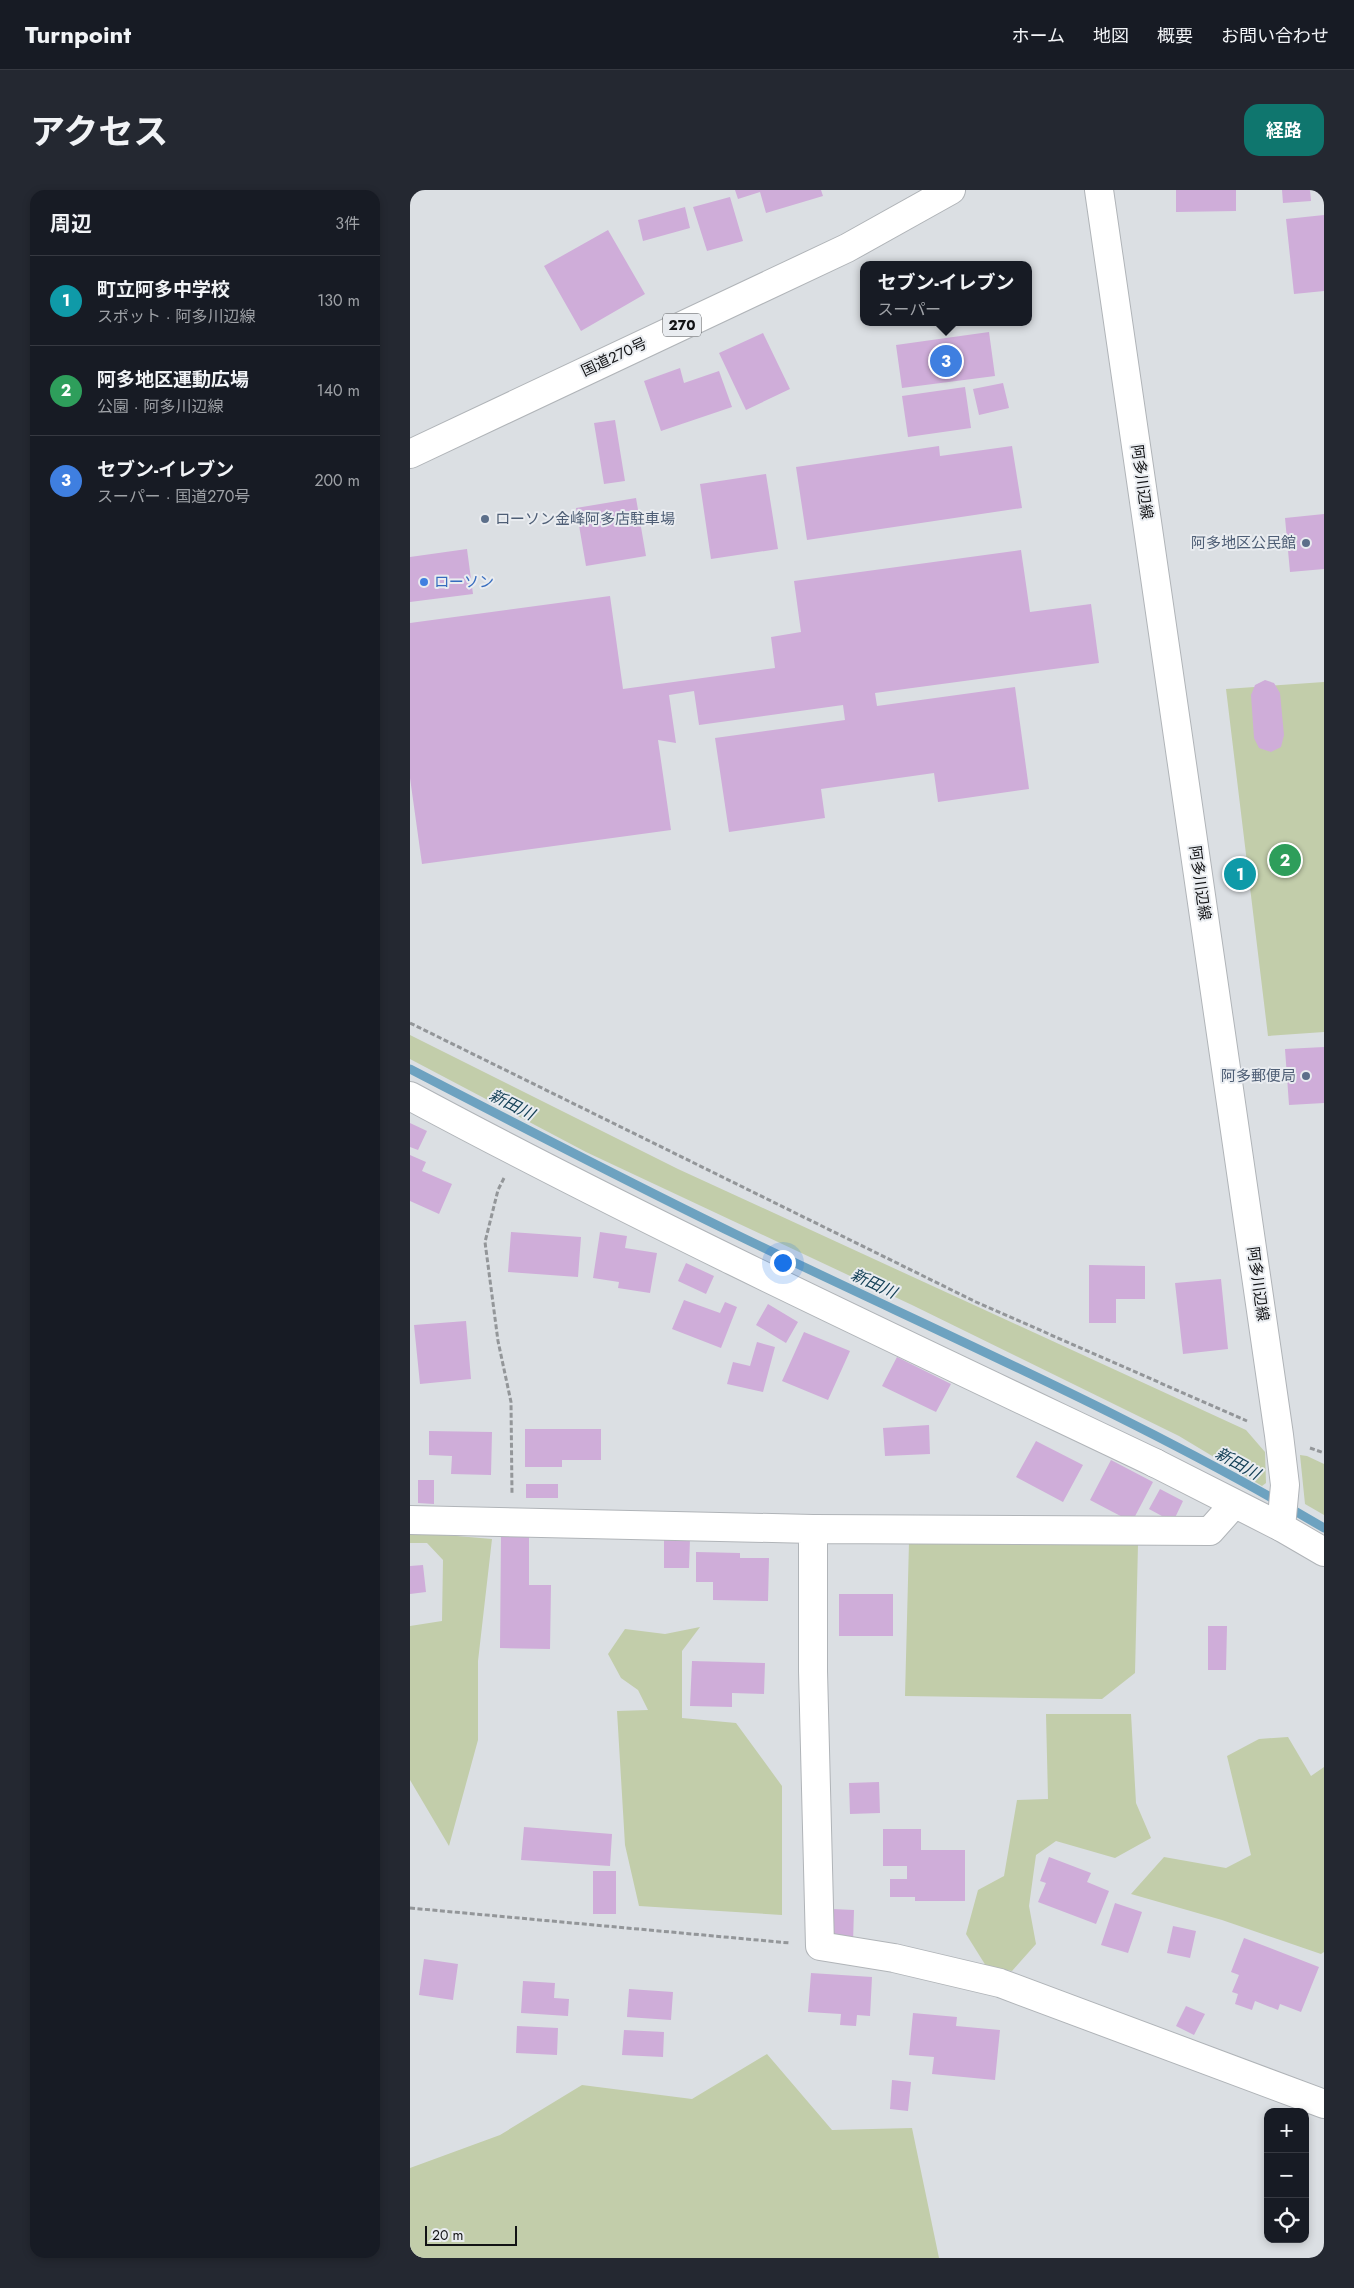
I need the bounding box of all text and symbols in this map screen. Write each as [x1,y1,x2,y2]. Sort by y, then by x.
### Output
text: Turnpoint [25,17,131,52]
text: ホーム [1012,23,1065,49]
text: 地図 [1093,23,1129,49]
text: 概要 [1157,23,1193,49]
text: お問い合わせ [1221,23,1329,49]
button: 経路 [1244,104,1324,156]
text: アクセス [30,107,168,157]
text: 周辺 [50,209,92,239]
text: 3件 [335,212,360,235]
popup [860,261,1032,326]
text: セブン-イレブン [877,269,1015,296]
text: 町立阿多中学校 [97,276,230,303]
text: 1 [62,289,70,312]
text: 130 m [317,289,360,312]
text: スーパー [877,298,941,321]
text: スポット · 阿多川辺線 [97,305,255,328]
road number: 270 [663,314,701,336]
street label: 国道270号 [577,332,651,382]
pin: 3 [930,342,962,380]
text: 阿多地区運動広場 [97,366,249,393]
text: 2 [61,379,71,402]
text: 140 m [317,379,360,402]
text: 公園 · 阿多川辺線 [97,395,223,418]
street label: 阿多川辺線 [1126,443,1158,521]
text: セブン-イレブン [97,456,234,483]
text: 3 [61,469,71,492]
text: 200 m [314,469,360,492]
text: スーパー · 国道270号 [97,485,250,508]
place label: ローソン金峰阿多店駐車場 [495,508,675,530]
marker: ローソン金峰阿多店駐車場 [479,513,491,525]
place label: 阿多地区公民館 [1191,532,1296,554]
marker: 阿多地区公民館 [1300,537,1312,549]
place label: ローソン [434,571,494,593]
marker: ローソン [418,576,430,588]
pin: 2 [1269,841,1301,879]
street label: 阿多川辺線 [1184,844,1216,922]
pin: 1 [1224,855,1256,893]
place label: 阿多郵便局 [1221,1065,1296,1087]
marker: 阿多郵便局 [1300,1070,1312,1082]
water label: 新田川 [485,1083,540,1126]
street label: 阿多川辺線 [1242,1245,1274,1323]
your location [770,1250,796,1276]
water label: 新田川 [847,1263,902,1305]
water label: 新田川 [1211,1442,1266,1486]
map controls [1264,2108,1309,2243]
button: + [1264,2108,1309,2153]
button: − [1264,2153,1309,2198]
button: locate [1264,2198,1309,2243]
scale bar [425,2223,518,2246]
text: 20 m [432,2225,464,2245]

